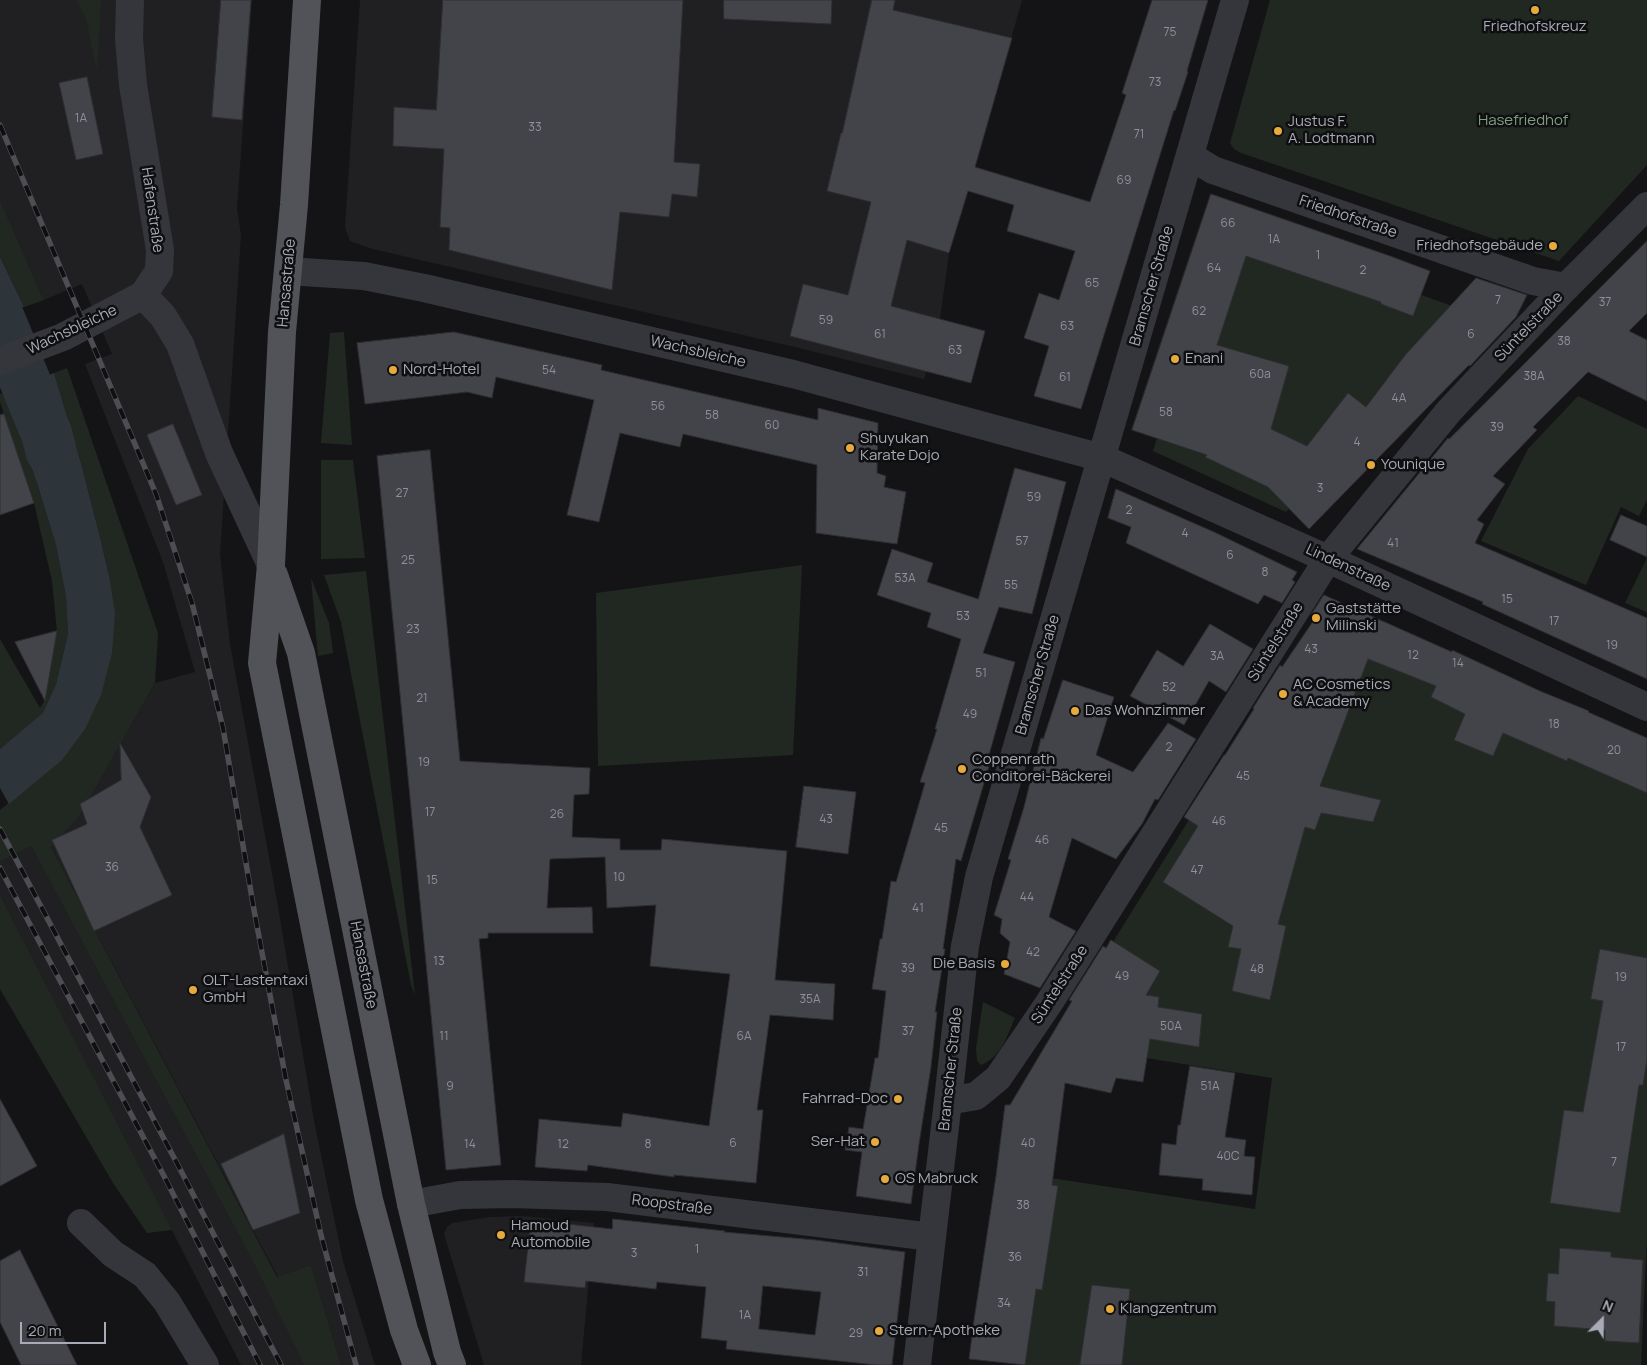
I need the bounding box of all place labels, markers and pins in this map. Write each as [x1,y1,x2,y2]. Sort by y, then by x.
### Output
marker: Friedhofskreuz [1529,4,1541,16]
place label: Friedhofskreuz [1483,18,1587,36]
place label: Justus F. A. Lodtmann [1288,113,1375,148]
marker: Justus F. A. Lodtmann [1272,125,1284,137]
place label: Friedhofsgebäude [1416,237,1543,255]
marker: Friedhofsgebäude [1547,240,1559,252]
place label: Enani [1185,350,1223,368]
marker: Enani [1169,353,1181,365]
place label: Nord-Hotel [403,361,480,379]
marker: Nord-Hotel [387,364,399,376]
place label: Shuyukan Karate Dojo [860,430,940,465]
marker: Shuyukan Karate Dojo [844,442,856,454]
place label: Younique [1381,456,1445,474]
marker: Younique [1365,459,1377,471]
place label: Gaststätte Milinski [1326,600,1401,635]
marker: Gaststätte Milinski [1310,612,1322,624]
place label: AC Cosmetics & Academy [1293,676,1390,711]
marker: AC Cosmetics & Academy [1277,688,1289,700]
place label: Das Wohnzimmer [1085,702,1205,720]
marker: Das Wohnzimmer [1069,705,1081,717]
place label: Coppenrath Conditorei-Bäckerei [972,751,1111,786]
marker: Coppenrath Conditorei-Bäckerei [956,763,968,775]
place label: Die Basis [933,955,995,973]
marker: Die Basis [999,958,1011,970]
place label: OLT-Lastentaxi GmbH [203,972,308,1007]
marker: OLT-Lastentaxi GmbH [187,984,199,996]
place label: Fahrrad-Doc [802,1090,888,1108]
marker: Fahrrad-Doc [892,1093,904,1105]
place label: Ser-Hat [811,1133,865,1151]
marker: Ser-Hat [869,1136,881,1148]
place label: OS Mabruck [895,1170,978,1188]
marker: OS Mabruck [879,1173,891,1185]
place label: Hamoud Automobile [511,1217,590,1252]
marker: Hamoud Automobile [495,1229,507,1241]
place label: Klangzentrum [1120,1300,1216,1318]
marker: Klangzentrum [1104,1303,1116,1315]
place label: Stern-Apotheke [889,1322,1000,1340]
marker: Stern-Apotheke [873,1325,885,1337]

